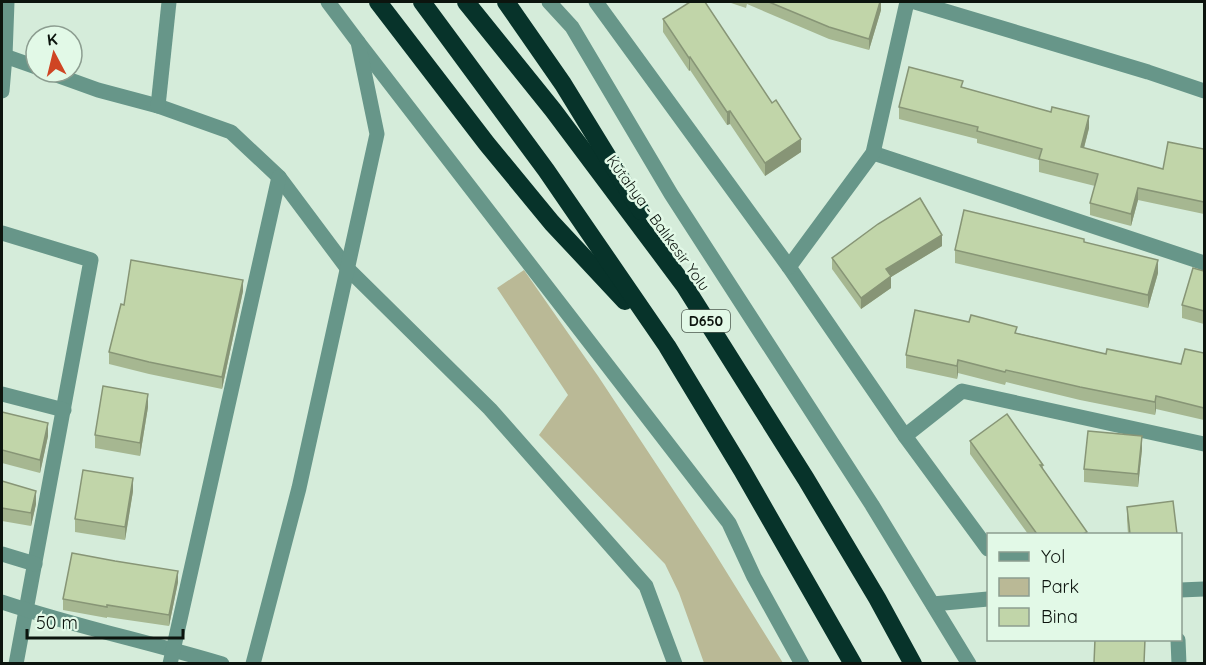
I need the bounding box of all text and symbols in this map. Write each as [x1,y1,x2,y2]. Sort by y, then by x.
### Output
north arrow [24,24,84,84]
text: K [46,29,59,50]
street label: Kütahya - Balıkesir Yolu [603,151,714,294]
road number: D650 [682,310,730,332]
legend [987,533,1182,641]
text: Yol [1041,545,1065,568]
text: Park [1041,575,1079,598]
scale bar [27,602,183,640]
text: Bina [1041,605,1078,628]
text: 50 m [36,611,78,634]

